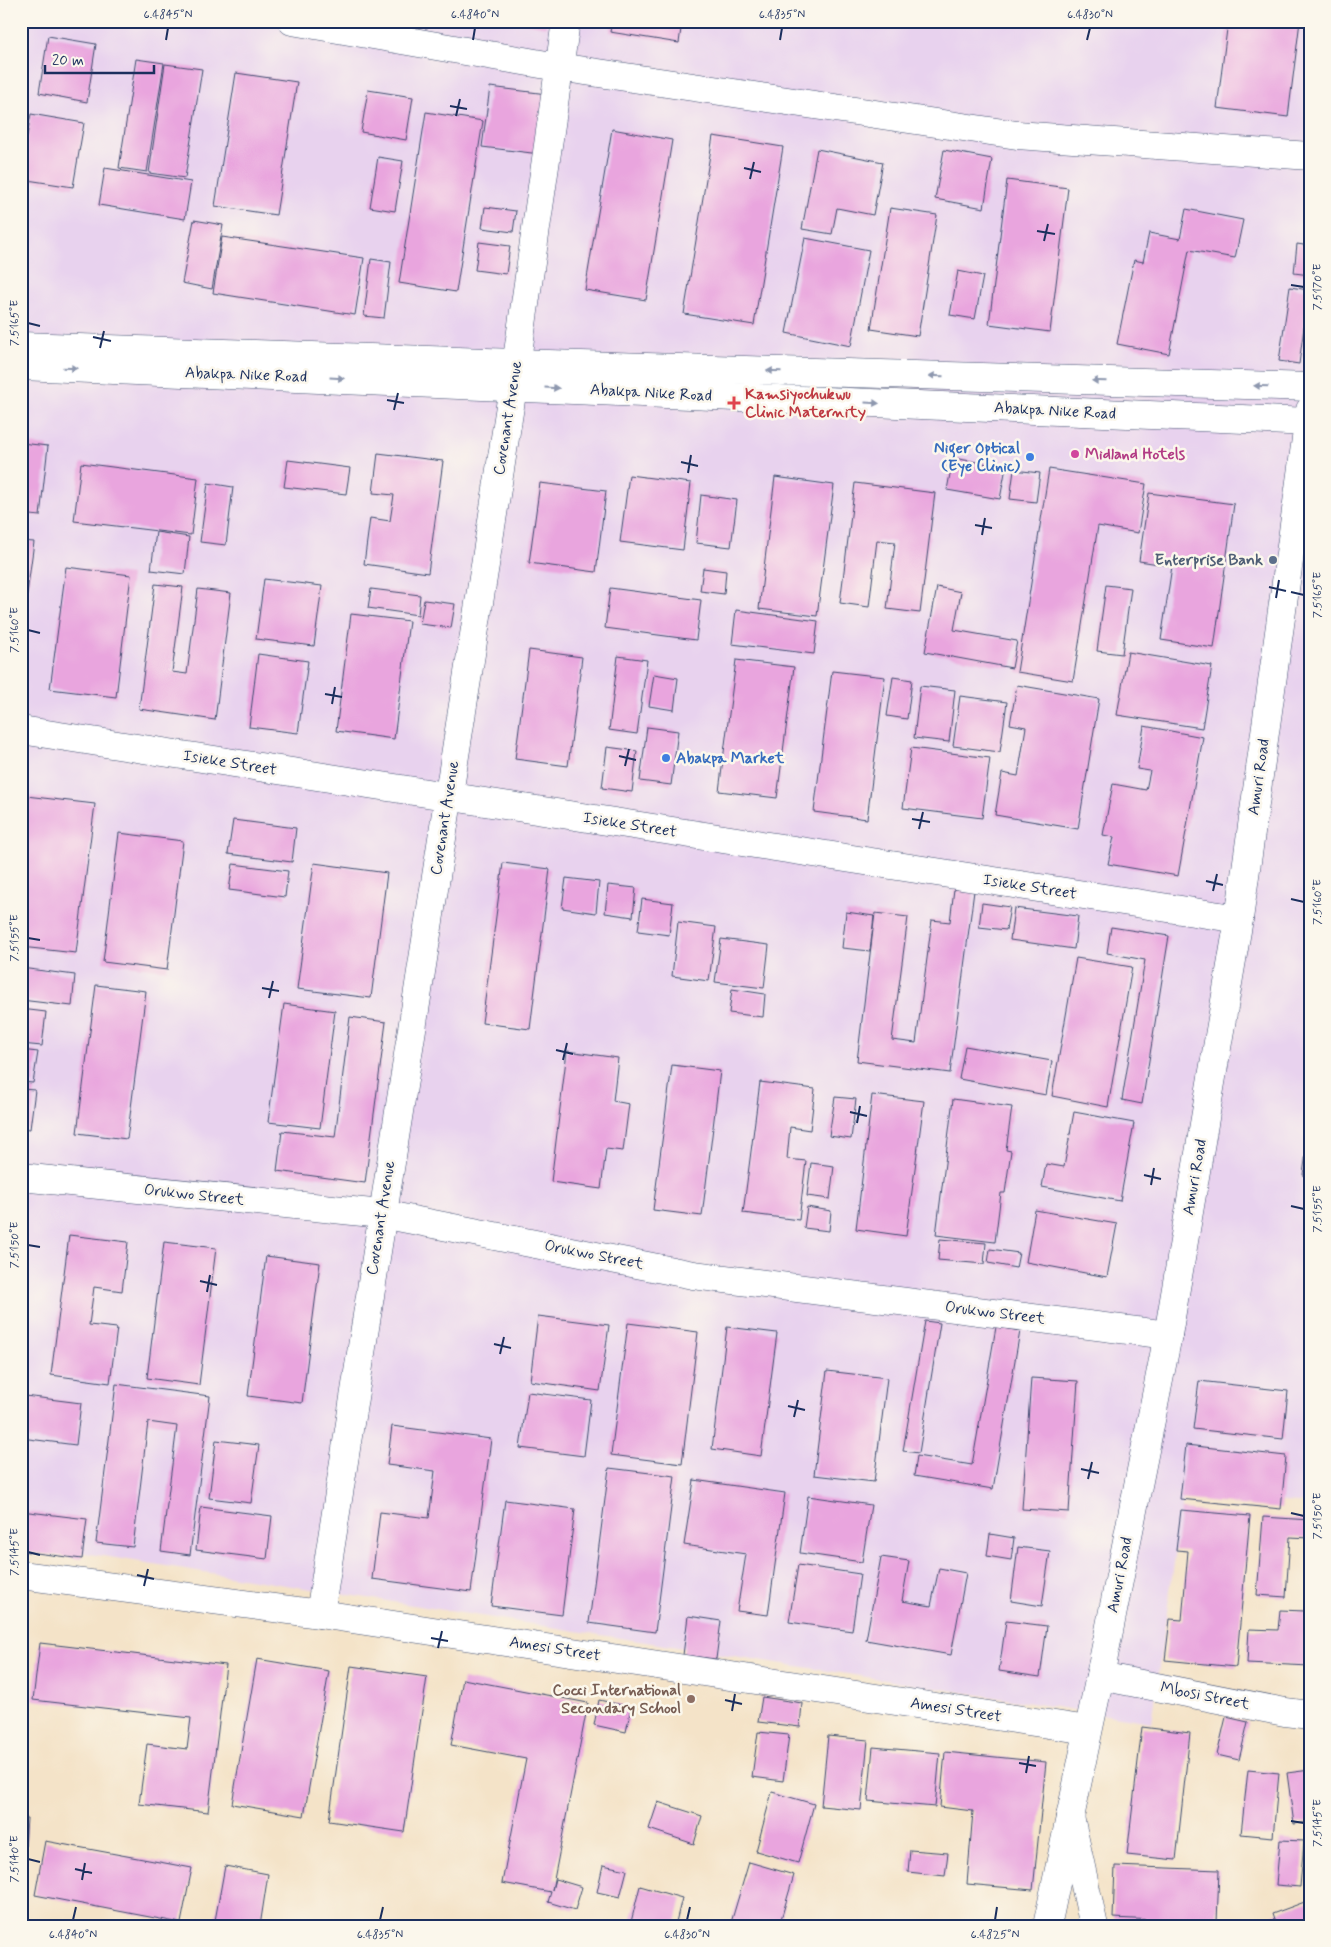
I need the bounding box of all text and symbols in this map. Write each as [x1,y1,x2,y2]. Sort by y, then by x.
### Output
text: 6.4845°N [144,7,192,23]
text: 6.4840°N [451,7,499,23]
text: 6.4835°N [759,7,805,23]
text: 6.4830°N [1067,7,1113,23]
scale bar [45,42,154,74]
text: 20 m [52,51,84,71]
text: 7.5170°E [1310,264,1326,310]
text: 7.5165°E [7,300,23,346]
street label: Covenant Avenue [489,359,527,477]
street label: Abakpa Nike Road [184,362,308,388]
one-way arrow [62,364,78,372]
one-way arrow [765,367,781,375]
one-way arrow [928,372,944,380]
one-way arrow [329,375,345,383]
one-way arrow [1090,377,1106,385]
street label: Abakpa Nike Road [589,379,713,407]
one-way arrow [1253,381,1269,389]
place label: Kamsiyochukwu Clinic Maternity [745,384,866,423]
one-way arrow [544,385,560,393]
marker: Kamsiyochukwu Clinic Maternity [727,396,741,410]
street label: Abakpa Nike Road [993,397,1117,425]
one-way arrow [864,399,880,407]
place label: Niger Optical (Eye Clinic) [934,438,1020,477]
place label: Midland Hotels [1085,444,1186,465]
marker: Midland Hotels [1069,448,1081,460]
marker: Niger Optical (Eye Clinic) [1024,451,1036,463]
place label: Enterprise Bank [1155,550,1263,571]
marker: Enterprise Bank [1267,554,1279,566]
text: 7.5165°E [1310,572,1326,618]
text: 7.5160°E [7,607,23,653]
street label: Amuri Road [1243,737,1275,817]
street label: Isieke Street [182,745,279,781]
place label: Abakpa Market [676,748,785,769]
marker: Abakpa Market [660,752,672,764]
street label: Covenant Avenue [426,759,464,877]
street label: Isieke Street [582,807,679,843]
street label: Isieke Street [982,869,1079,905]
text: 7.5160°E [1310,879,1326,925]
text: 7.5155°E [7,914,23,962]
street label: Amuri Road [1178,1137,1212,1217]
street label: Covenant Avenue [362,1159,400,1277]
street label: Orukwo Street [143,1179,246,1211]
text: 7.5155°E [1310,1185,1326,1233]
text: 7.5150°E [7,1222,23,1268]
street label: Orukwo Street [543,1235,646,1275]
street label: Orukwo Street [944,1296,1047,1330]
text: 7.5150°E [1310,1493,1326,1539]
text: 7.5145°E [7,1528,23,1576]
street label: Amuri Road [1102,1535,1138,1615]
street label: Amesi Street [508,1631,603,1667]
street label: Mbosi Street [1159,1677,1252,1715]
place label: Cocci International Secondary School [552,1680,681,1719]
street label: Amesi Street [909,1692,1004,1728]
marker: Cocci International Secondary School [685,1693,697,1705]
text: 7.5145°E [1310,1799,1326,1847]
text: 7.5140°E [7,1835,23,1883]
text: 6.4840°N [49,1927,97,1943]
text: 6.4835°N [357,1927,403,1943]
text: 6.4830°N [664,1927,710,1943]
text: 6.4825°N [971,1927,1019,1943]

